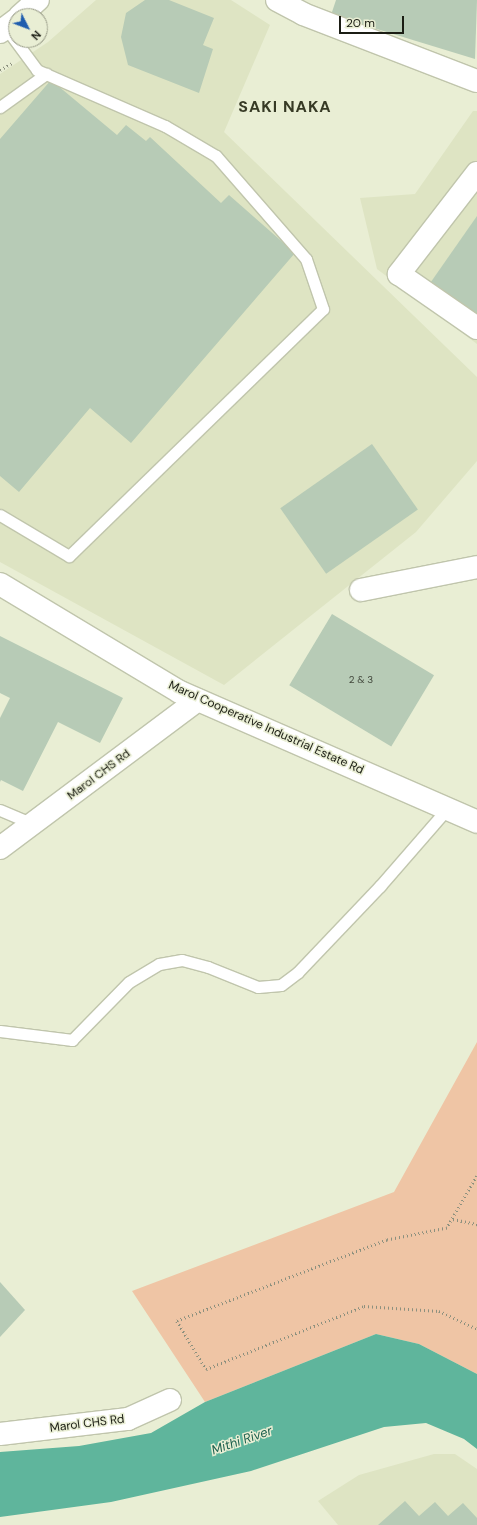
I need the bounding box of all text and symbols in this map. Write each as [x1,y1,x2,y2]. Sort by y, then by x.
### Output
north arrow [8,8,48,48]
scale bar [341,8,406,34]
text: 20 m [346,15,375,31]
text: N [28,28,44,43]
district label: SAKI NAKA [238,97,332,117]
house number: 2 & 3 [349,674,373,686]
street label: Marol Cooperative Industrial Estate Rd [166,678,366,778]
street label: Marol CHS Rd [65,747,133,803]
street label: Marol CHS Rd [49,1412,125,1436]
water label: Mithi River [210,1423,274,1459]

